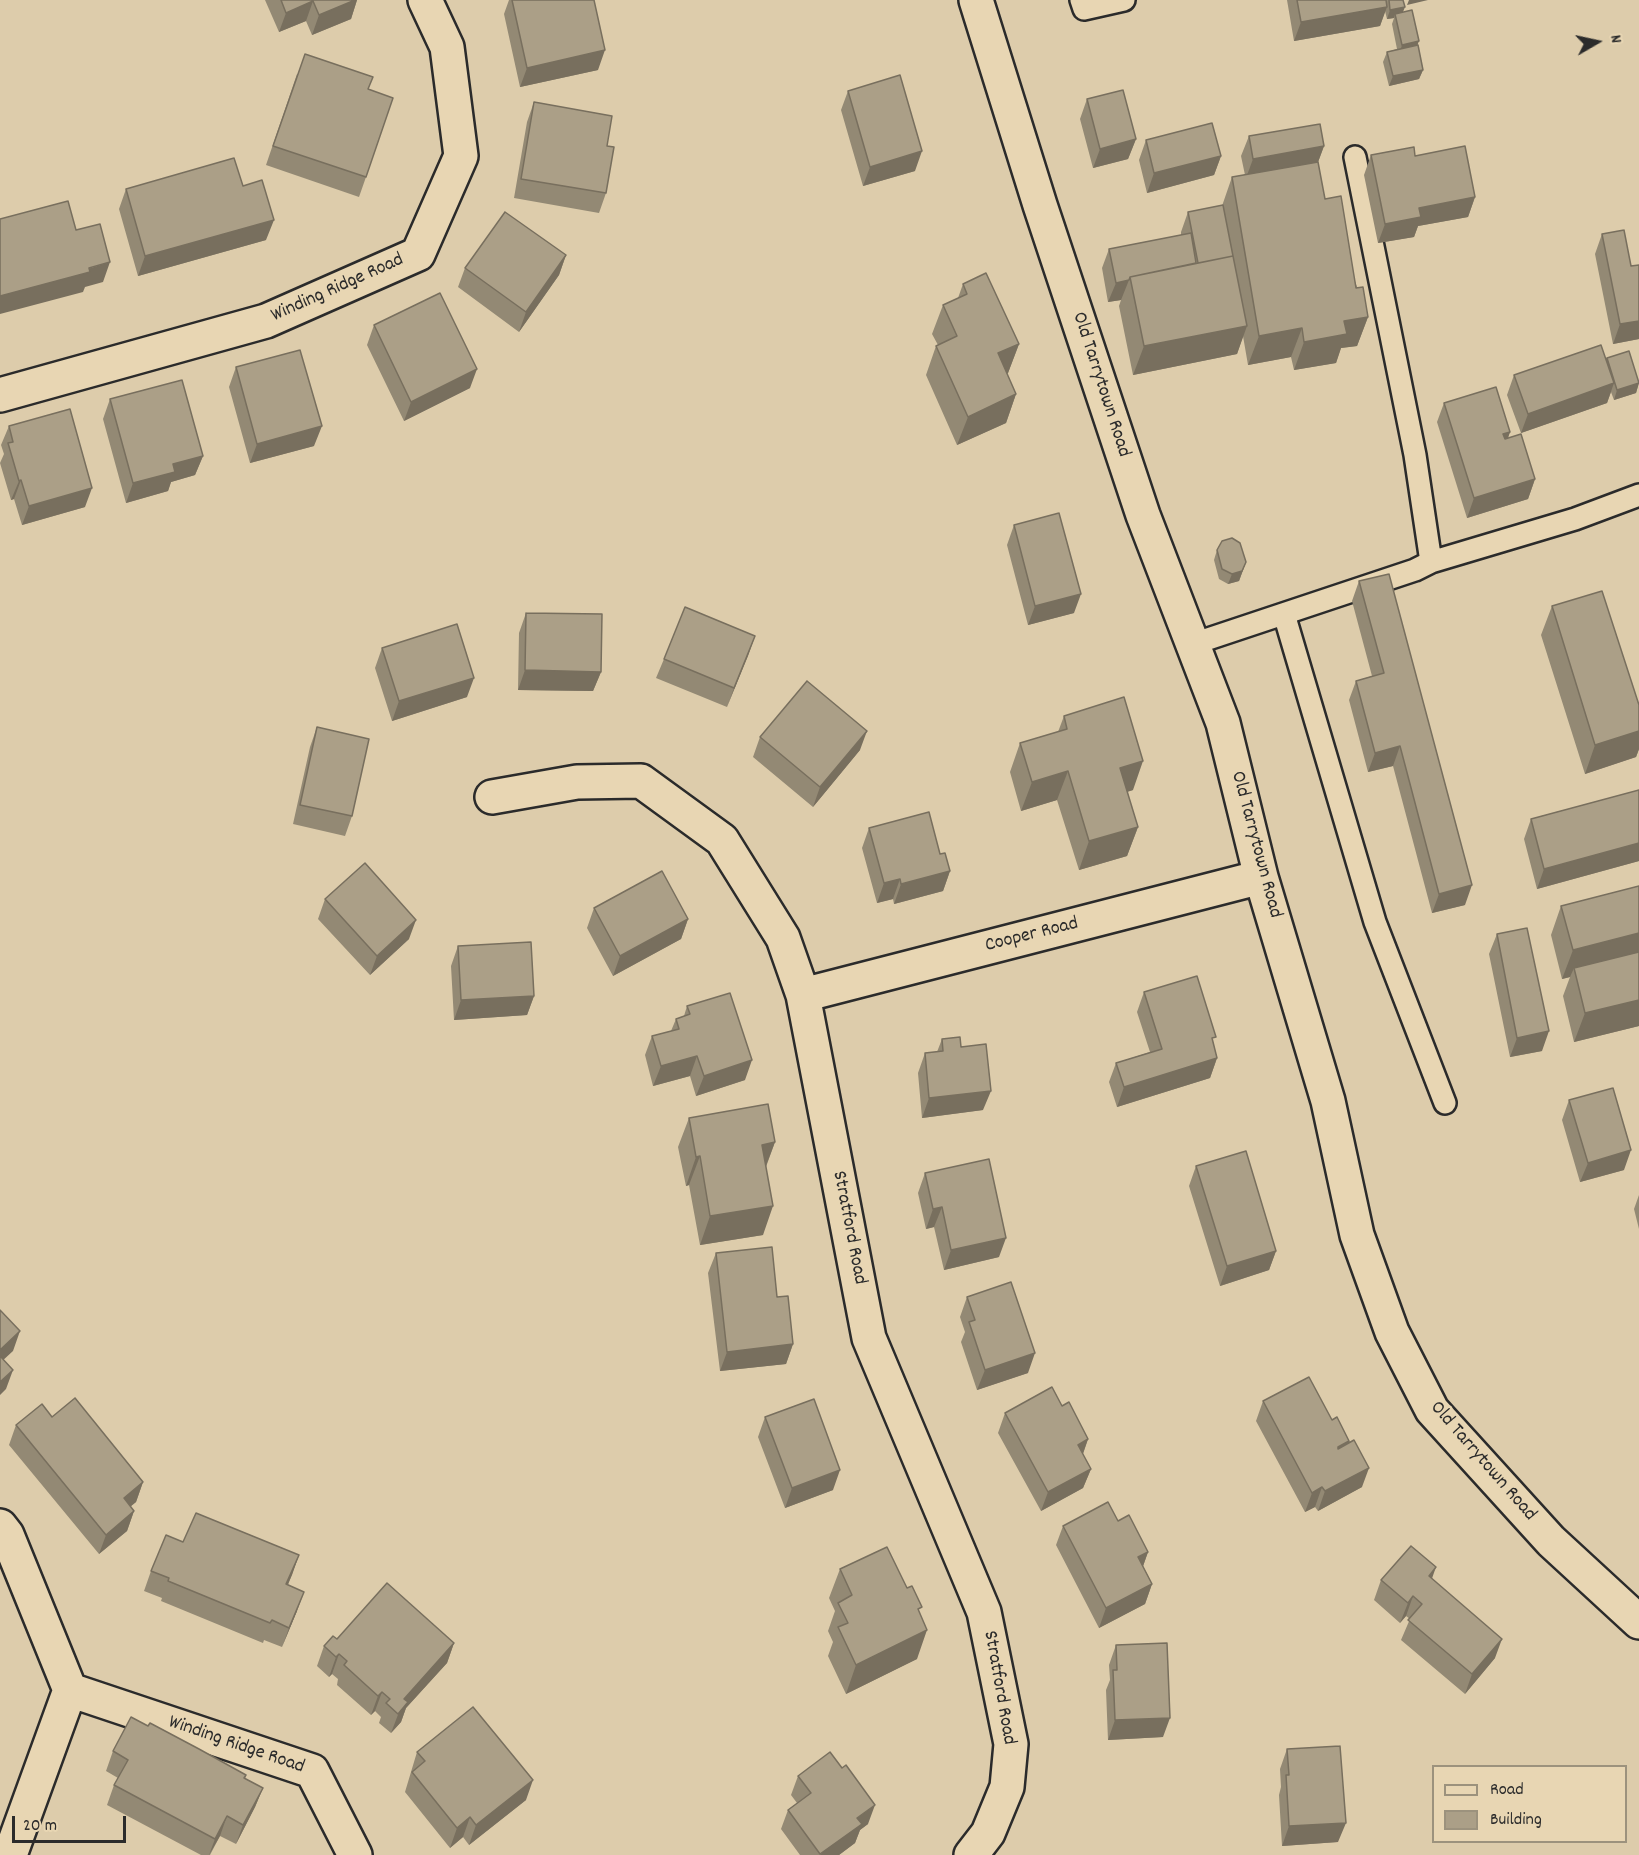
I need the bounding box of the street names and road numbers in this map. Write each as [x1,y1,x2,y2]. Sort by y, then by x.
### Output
street label: Winding Ridge Road [268,249,408,329]
street label: Old Tarrytown Road [1065,310,1135,460]
street label: Old Tarrytown Road [1224,769,1286,921]
street label: Cooper Road [983,913,1081,959]
street label: Stratford Road [825,1169,871,1287]
street label: Old Tarrytown Road [1423,1397,1541,1527]
street label: Stratford Road [976,1629,1020,1747]
street label: Winding Ridge Road [165,1711,307,1781]

